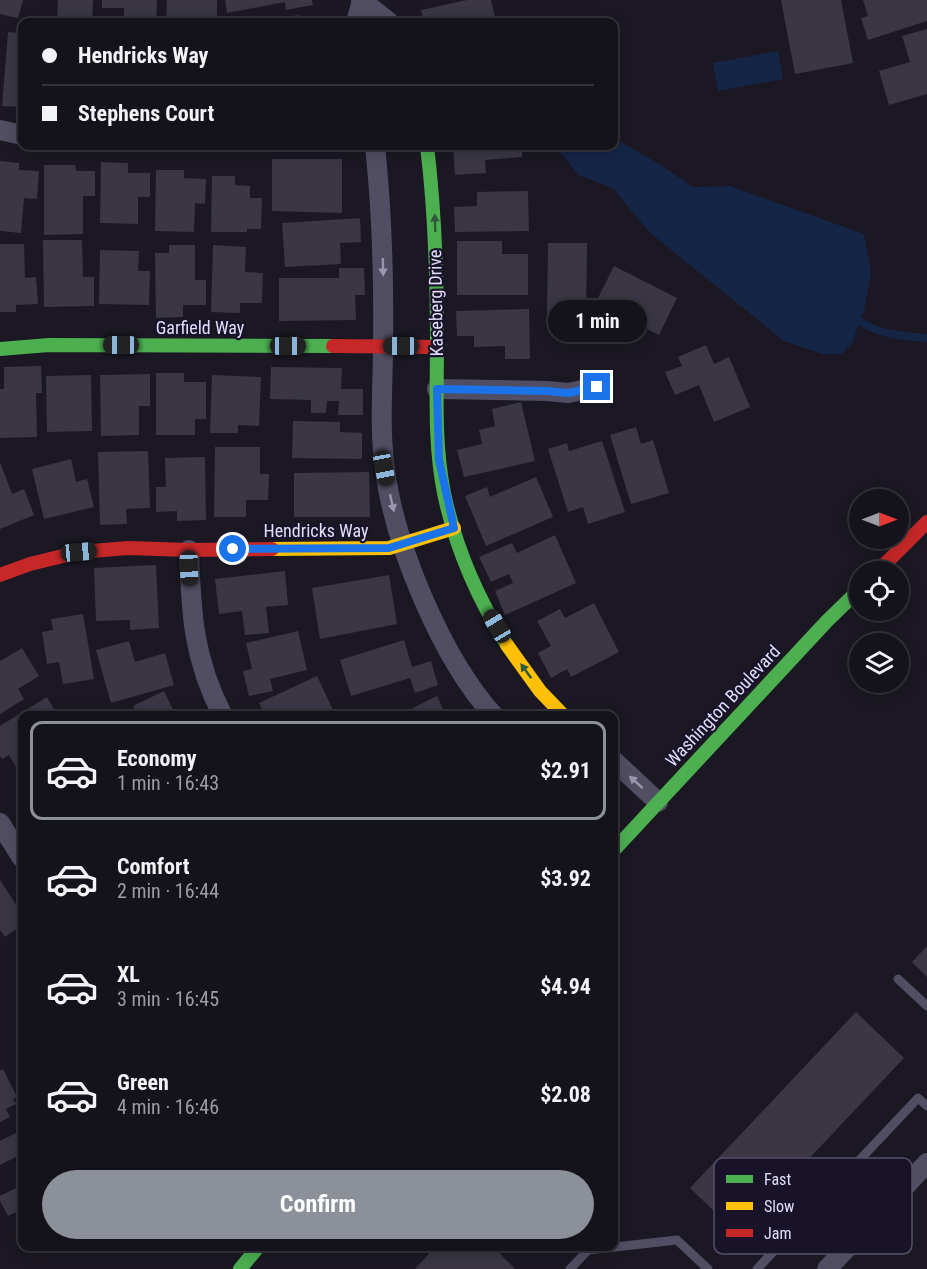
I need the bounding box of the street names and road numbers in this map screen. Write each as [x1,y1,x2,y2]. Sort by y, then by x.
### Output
street label: Kaseberg Drive [424,250,447,357]
street label: Garfield Way [156,317,245,338]
street label: Hendricks Way [263,520,369,541]
street label: Washington Boulevard [661,641,784,771]

